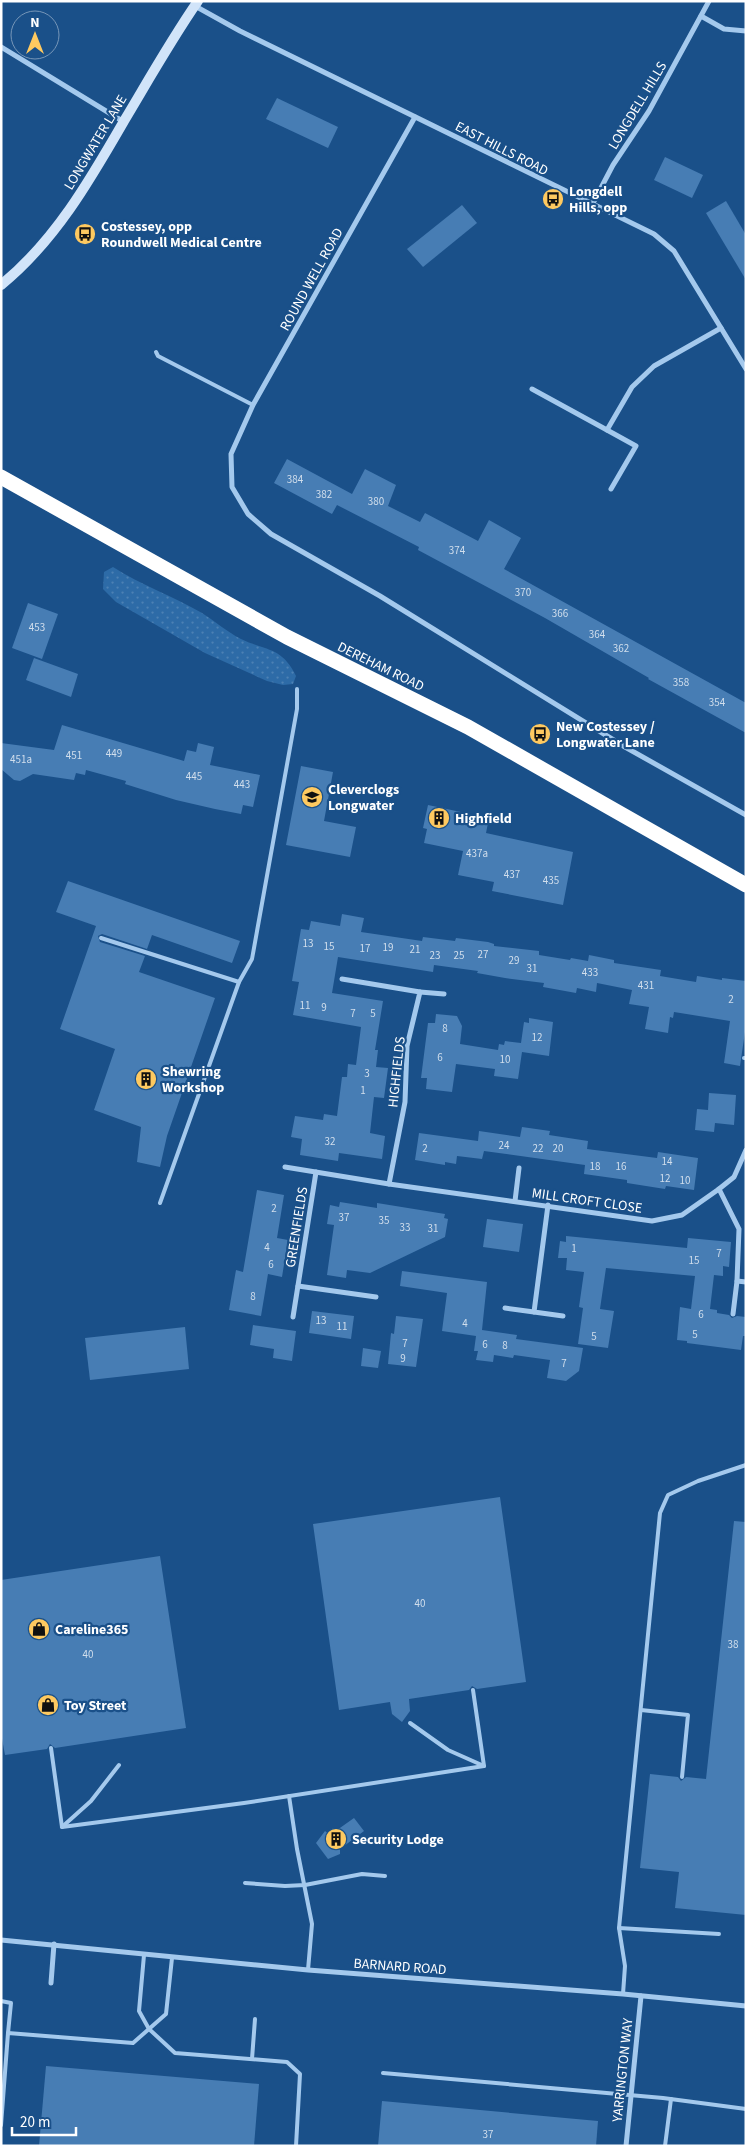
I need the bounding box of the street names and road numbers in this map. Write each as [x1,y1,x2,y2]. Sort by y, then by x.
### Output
street label: LONGDELL HILLS [604,58,672,153]
street label: LONGWATER LANE [60,91,132,194]
street label: EAST HILLS ROAD [451,117,552,181]
street label: ROUND WELL ROAD [275,224,348,335]
street label: DEREHAM ROAD [334,637,427,697]
street label: HIGHFIELDS [383,1036,411,1109]
street label: MILL CROFT CLOSE [530,1183,643,1219]
street label: GREENFIELDS [281,1185,313,1269]
street label: BARNARD ROAD [353,1954,447,1980]
street label: YARRINGTON WAY [607,2017,638,2124]

